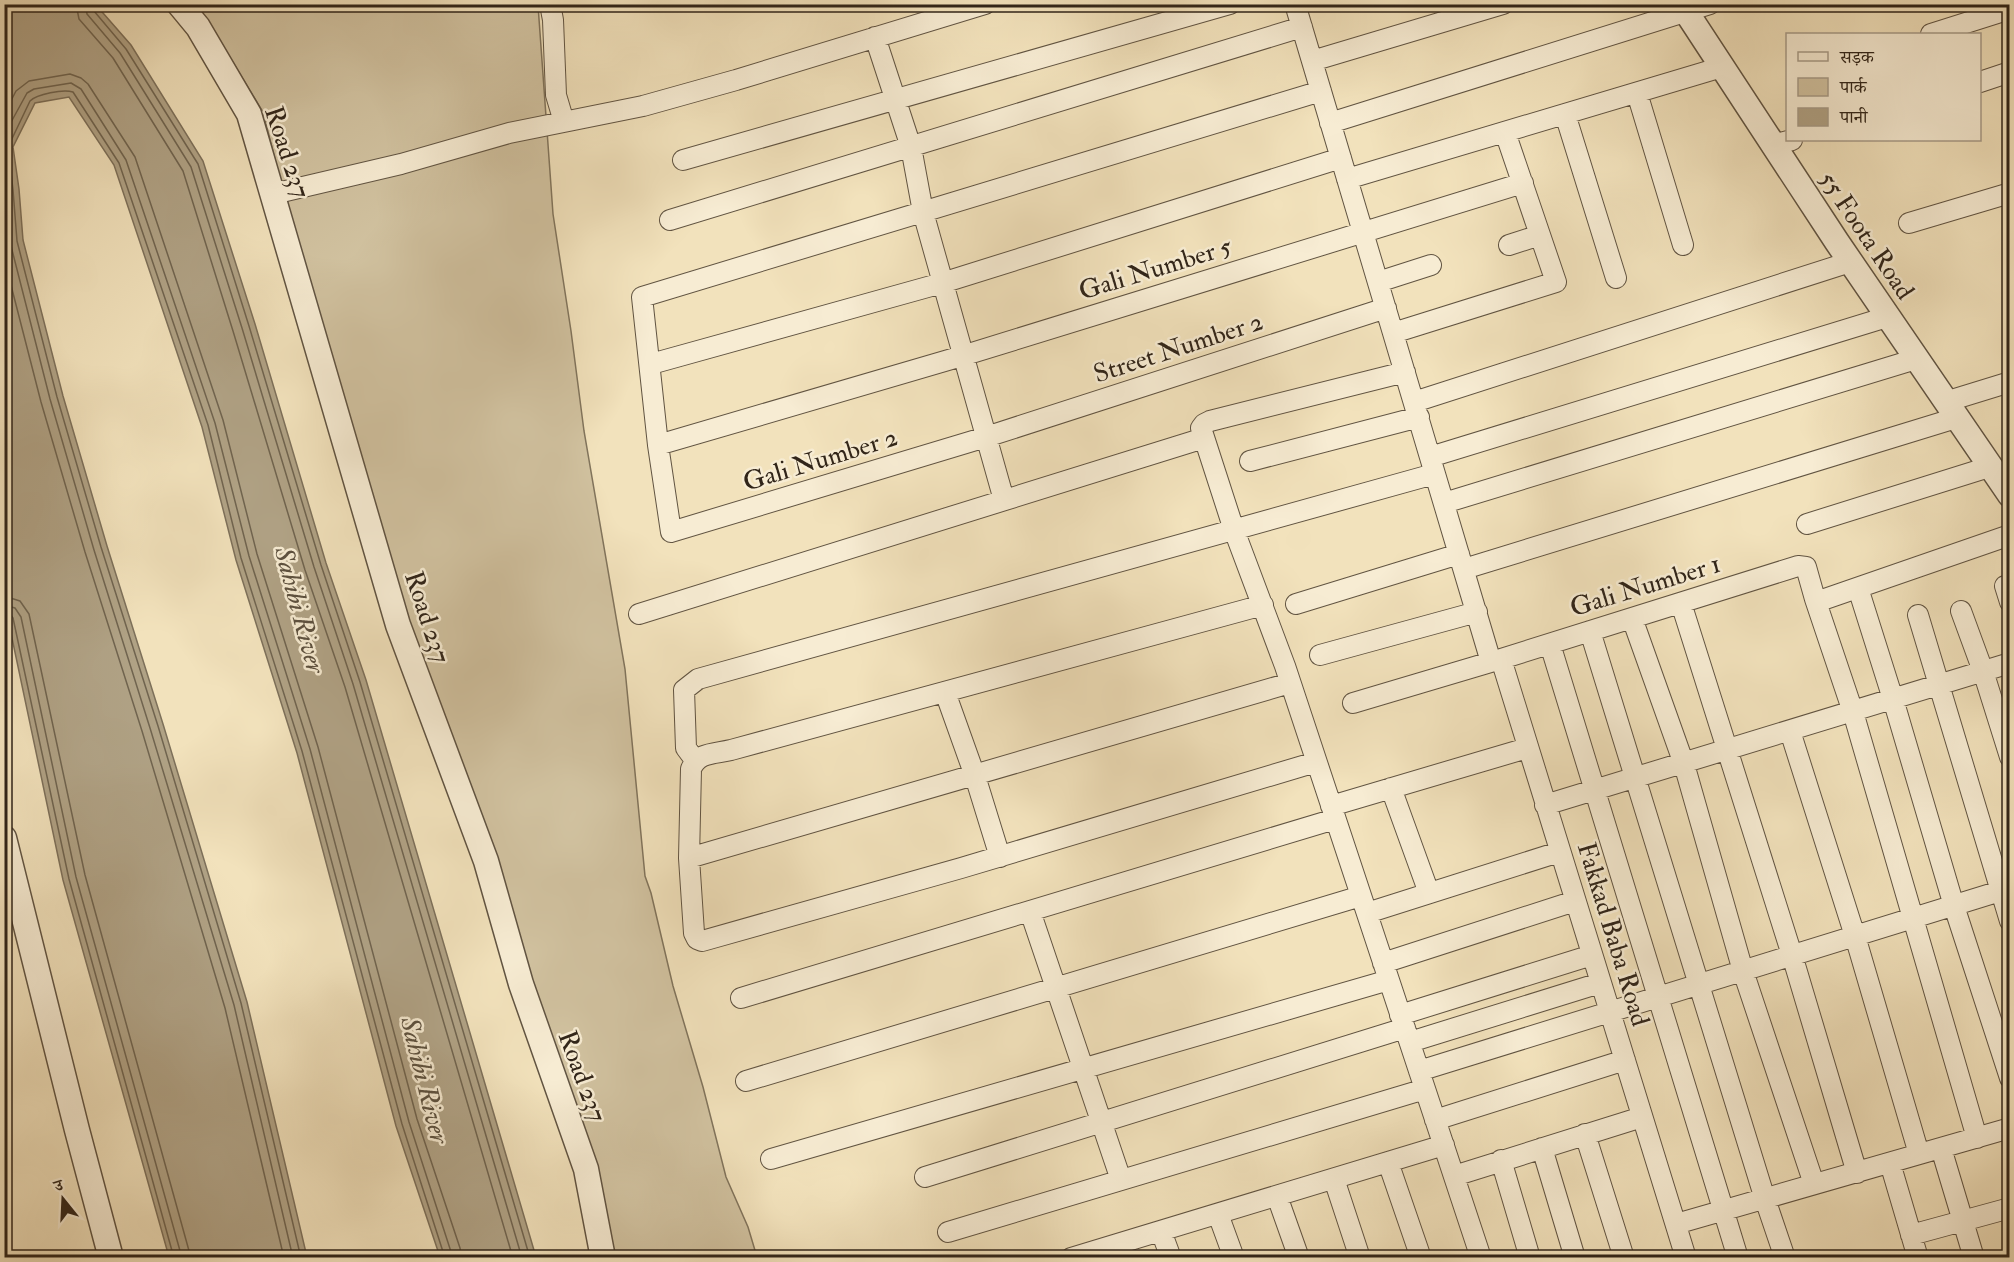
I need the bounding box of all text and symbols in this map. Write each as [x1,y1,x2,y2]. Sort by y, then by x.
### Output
legend [1786,33,1981,141]
text: सड़क [1839,46,1875,69]
text: पार्क [1839,76,1868,99]
street label: Road 237 [257,102,317,202]
text: पानी [1839,106,1869,129]
street label: 55 Foota Road [1812,165,1921,306]
street label: Gali Number 5 [1075,230,1236,307]
street label: Street Number 2 [1090,305,1267,390]
street label: Gali Number 2 [739,421,901,499]
water label: Sahibi River [267,542,333,679]
street label: Gali Number 1 [1566,548,1724,624]
street label: Road 237 [397,567,457,667]
street label: Fakkad Baba Road [1570,838,1656,1030]
water label: Sahibi River [393,1012,457,1149]
street label: Road 237 [551,1026,613,1126]
north arrow [33,1169,93,1229]
text: उ [51,1174,67,1197]

